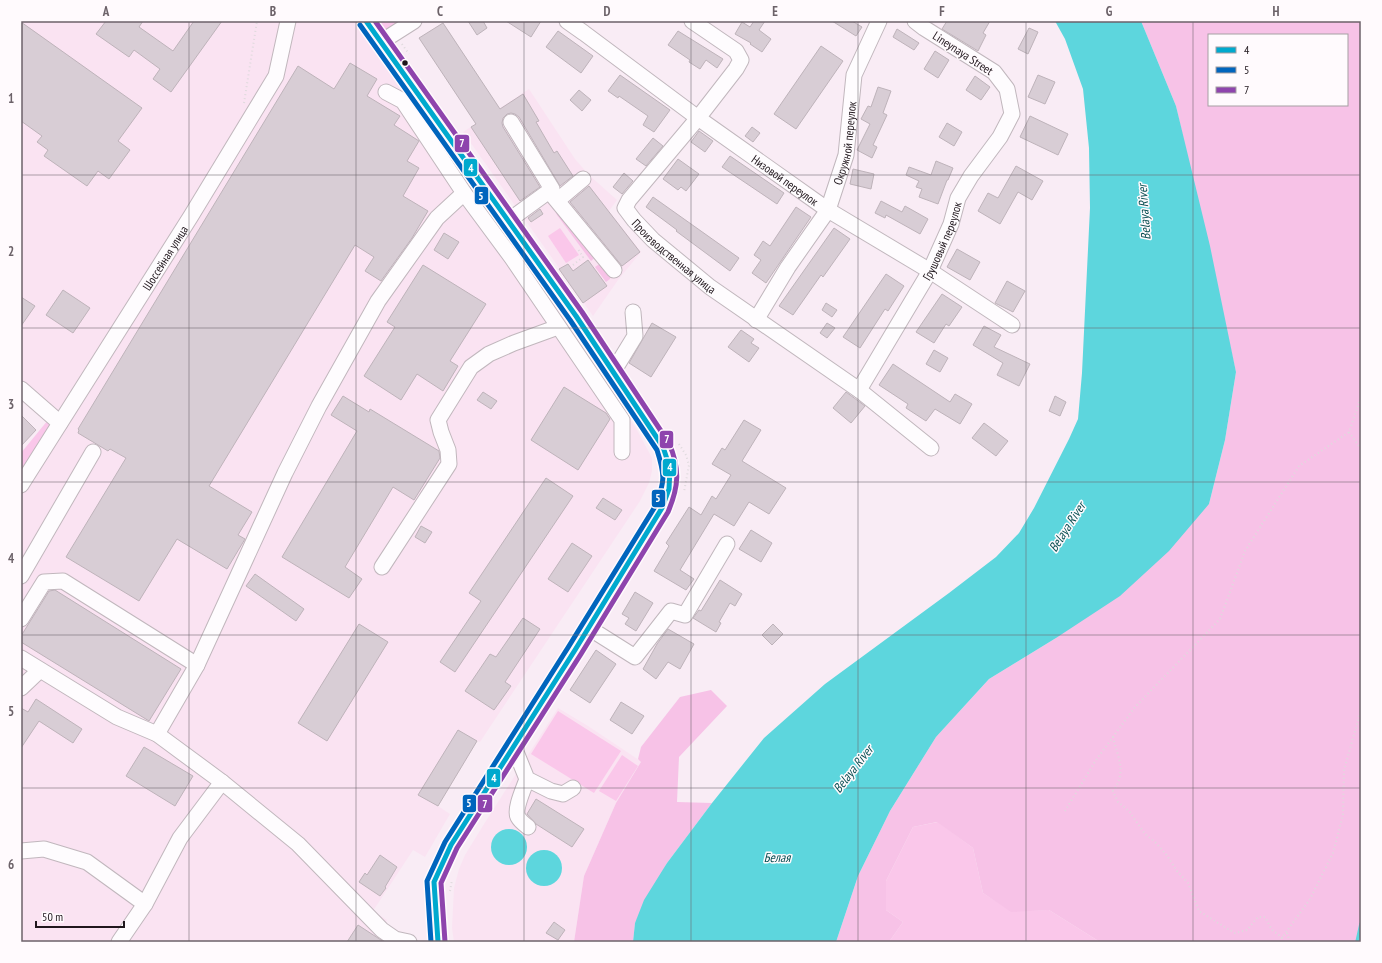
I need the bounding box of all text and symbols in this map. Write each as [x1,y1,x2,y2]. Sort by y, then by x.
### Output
text: A [102,3,110,20]
text: B [270,3,276,20]
text: C [437,3,443,20]
text: D [604,3,611,20]
text: E [772,3,778,20]
text: F [939,3,945,20]
text: G [1106,3,1113,20]
text: H [1273,3,1280,20]
street label: Lineynaya Street [930,28,997,78]
legend [1208,34,1348,106]
text: 4 [1244,42,1250,57]
unlabelled marker [400,58,410,68]
text: 5 [1244,62,1249,77]
text: 7 [1244,82,1249,97]
text: 1 [8,90,14,107]
street label: Окружной переулок [829,100,859,187]
line badge: 7 [454,134,470,153]
text: 7 [459,136,465,150]
street label: Низовой переулок [749,151,822,209]
line badge: 4 [463,158,478,177]
text: 4 [468,161,474,175]
water label: Belaya River [1133,181,1154,240]
line badge: 5 [474,186,489,205]
text: 5 [478,189,484,203]
street label: Грушовый переулок [919,200,964,283]
street label: Производственная улица [629,215,719,297]
street label: Шоссейная улица [139,222,191,293]
text: 2 [8,243,14,260]
text: 3 [8,396,14,413]
line badge: 7 [659,430,674,449]
text: 7 [664,432,670,446]
line badge: 4 [662,458,677,477]
text: 4 [667,460,673,474]
line badge: 5 [651,489,666,508]
text: 5 [655,491,661,505]
water label: Belaya River [1045,497,1091,555]
text: 4 [8,550,15,567]
text: 5 [8,703,14,720]
water label: Belaya River [829,740,878,796]
line badge: 4 [486,768,501,788]
text: 4 [491,771,497,785]
line badge: 5 [462,794,477,813]
line badge: 7 [477,794,493,813]
text: 5 [466,796,472,810]
text: 7 [482,797,488,811]
water label: Белая [764,849,791,866]
text: 6 [8,856,14,873]
scale bar [36,903,124,929]
text: 50 m [42,909,63,924]

